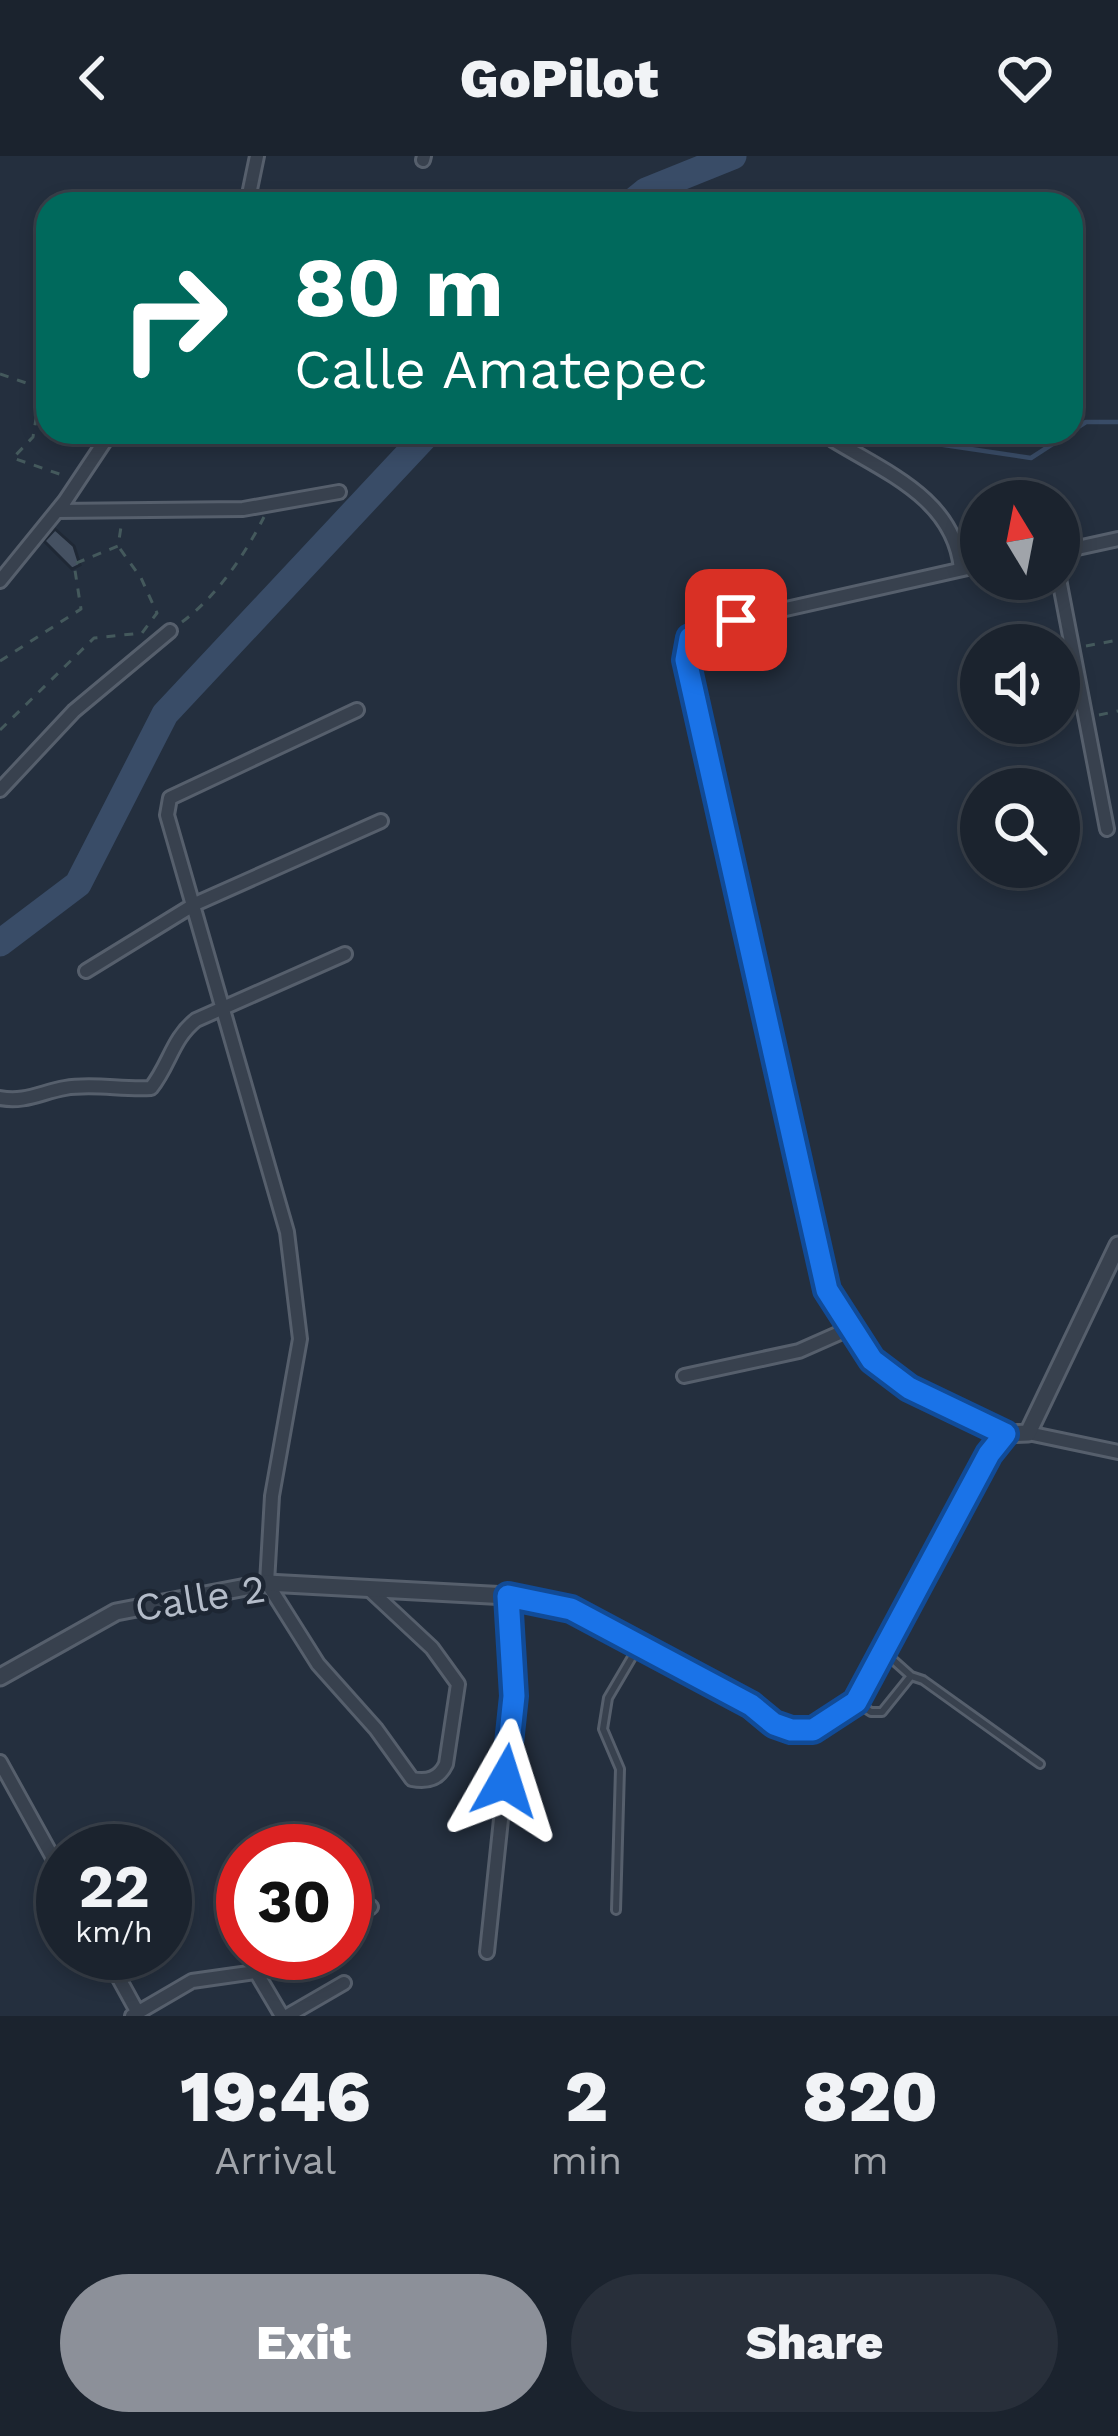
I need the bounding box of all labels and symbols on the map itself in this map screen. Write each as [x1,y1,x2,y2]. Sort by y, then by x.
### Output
north arrow [960,480,1080,600]
pin [685,569,787,671]
street label: Calle 2 [132,1566,268,1630]
position arrow [442,1718,568,1844]
speed limit sign: 30 [216,1824,372,1980]

